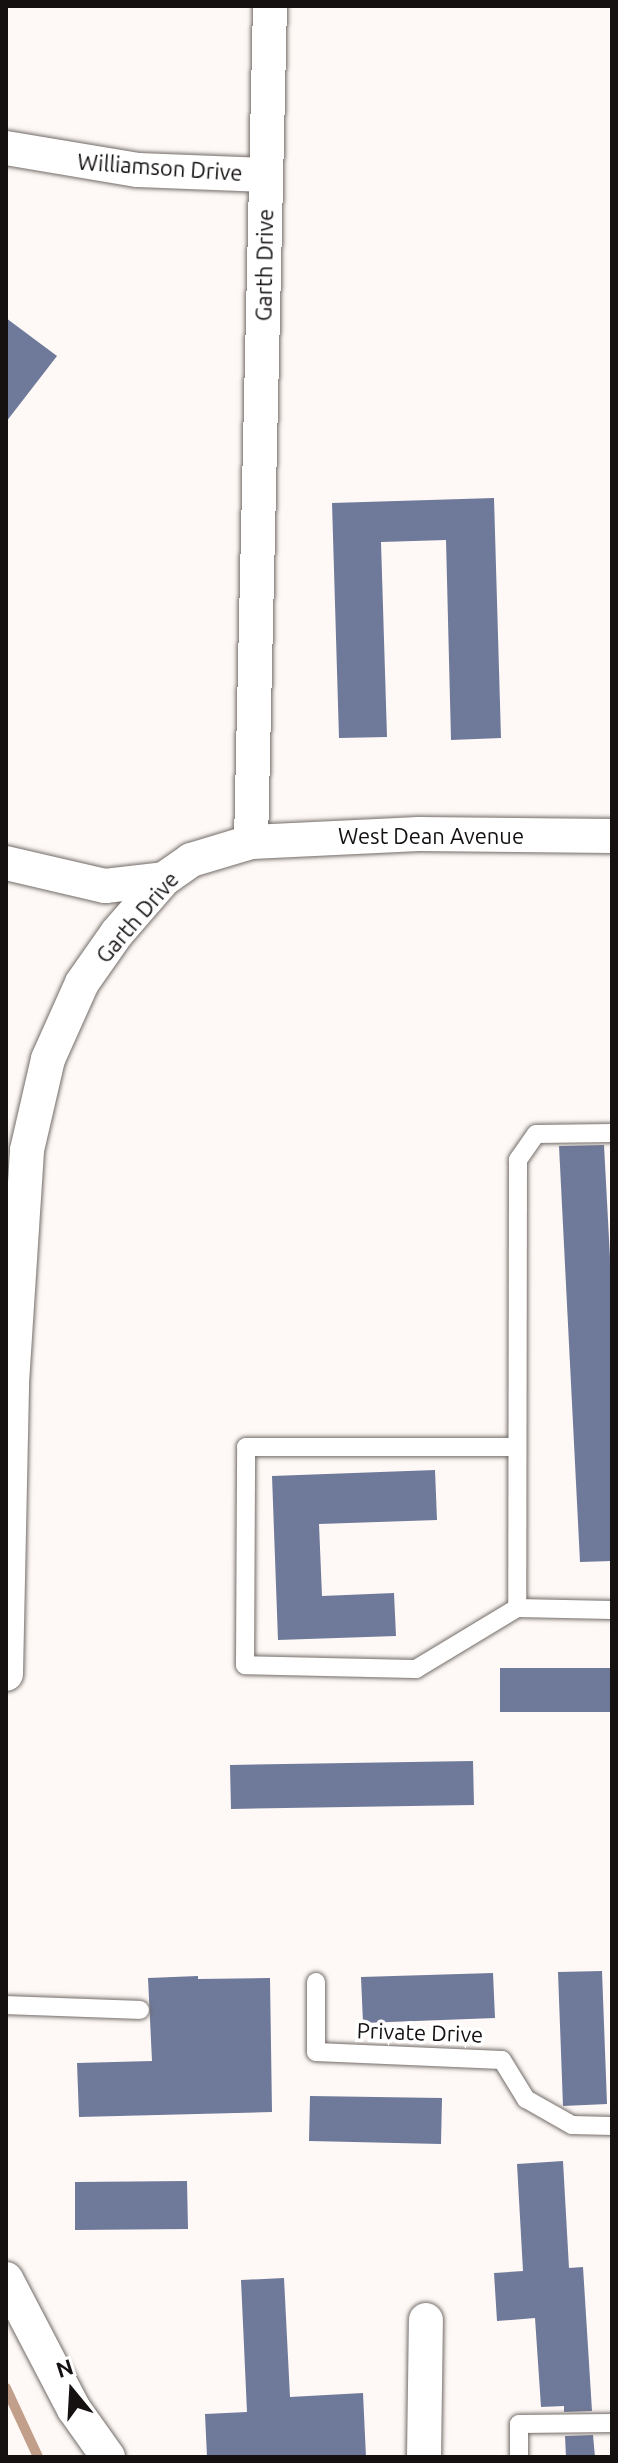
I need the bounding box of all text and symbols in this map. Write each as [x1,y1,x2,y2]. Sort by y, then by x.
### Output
street label: Williamson Drive [77,148,243,186]
street label: Garth Drive [250,209,278,321]
street label: West Dean Avenue [338,823,524,849]
street label: Garth Drive [90,866,184,968]
street label: Private Drive [356,2017,484,2047]
north arrow [32,2351,112,2431]
text: N [53,2353,76,2382]

